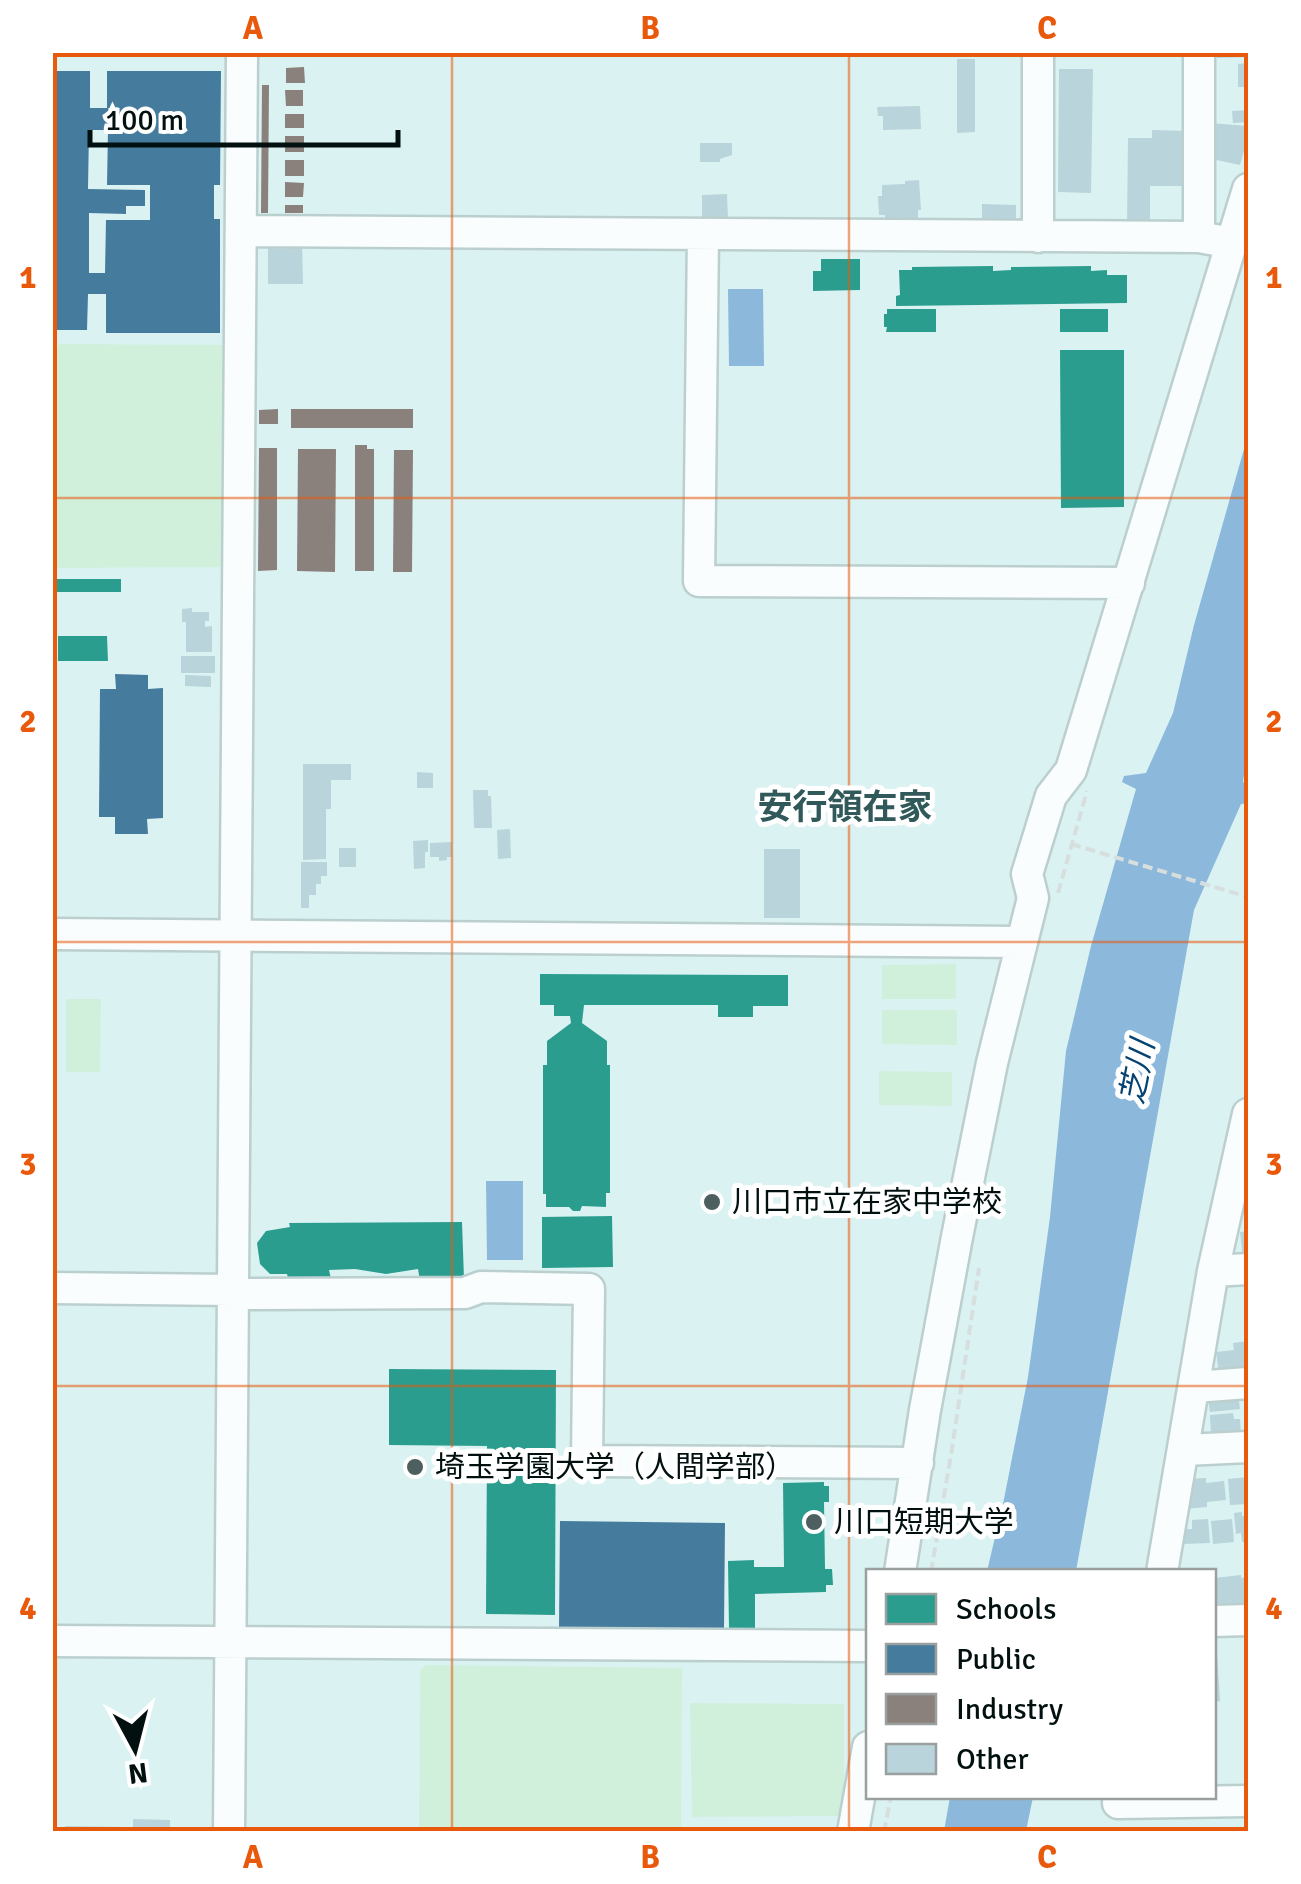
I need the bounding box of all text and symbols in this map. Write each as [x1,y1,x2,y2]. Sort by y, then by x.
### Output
text: A [243,9,264,48]
text: B [640,9,660,48]
text: C [1037,9,1057,48]
scale bar [90,85,398,147]
text: 100 m [105,102,184,139]
text: 1 [19,258,37,297]
text: 1 [1265,258,1283,297]
text: 2 [19,702,37,741]
text: 2 [1265,702,1283,741]
district label: 安行領在家 [757,786,933,829]
water label: 芝川 [1112,1034,1163,1107]
text: 3 [19,1145,37,1184]
text: 3 [1265,1145,1283,1184]
place label: 川口市立在家中学校 [732,1184,1002,1221]
marker: 川口市立在家中学校 [701,1191,723,1213]
place label: 埼玉学園大学（人間学部） [435,1449,795,1486]
marker: 埼玉学園大学（人間学部） [404,1456,426,1478]
place label: 川口短期大学 [834,1504,1014,1541]
marker: 川口短期大学 [803,1511,825,1533]
legend [866,1569,1216,1799]
text: 4 [19,1589,37,1628]
text: 4 [1265,1589,1283,1628]
text: Schools [956,1591,1056,1628]
text: Public [956,1641,1036,1678]
text: Industry [956,1691,1063,1728]
north arrow [85,1699,185,1799]
text: Other [956,1741,1029,1778]
text: N [126,1755,150,1791]
text: A [243,1838,264,1877]
text: B [640,1838,660,1877]
text: C [1037,1838,1057,1877]

